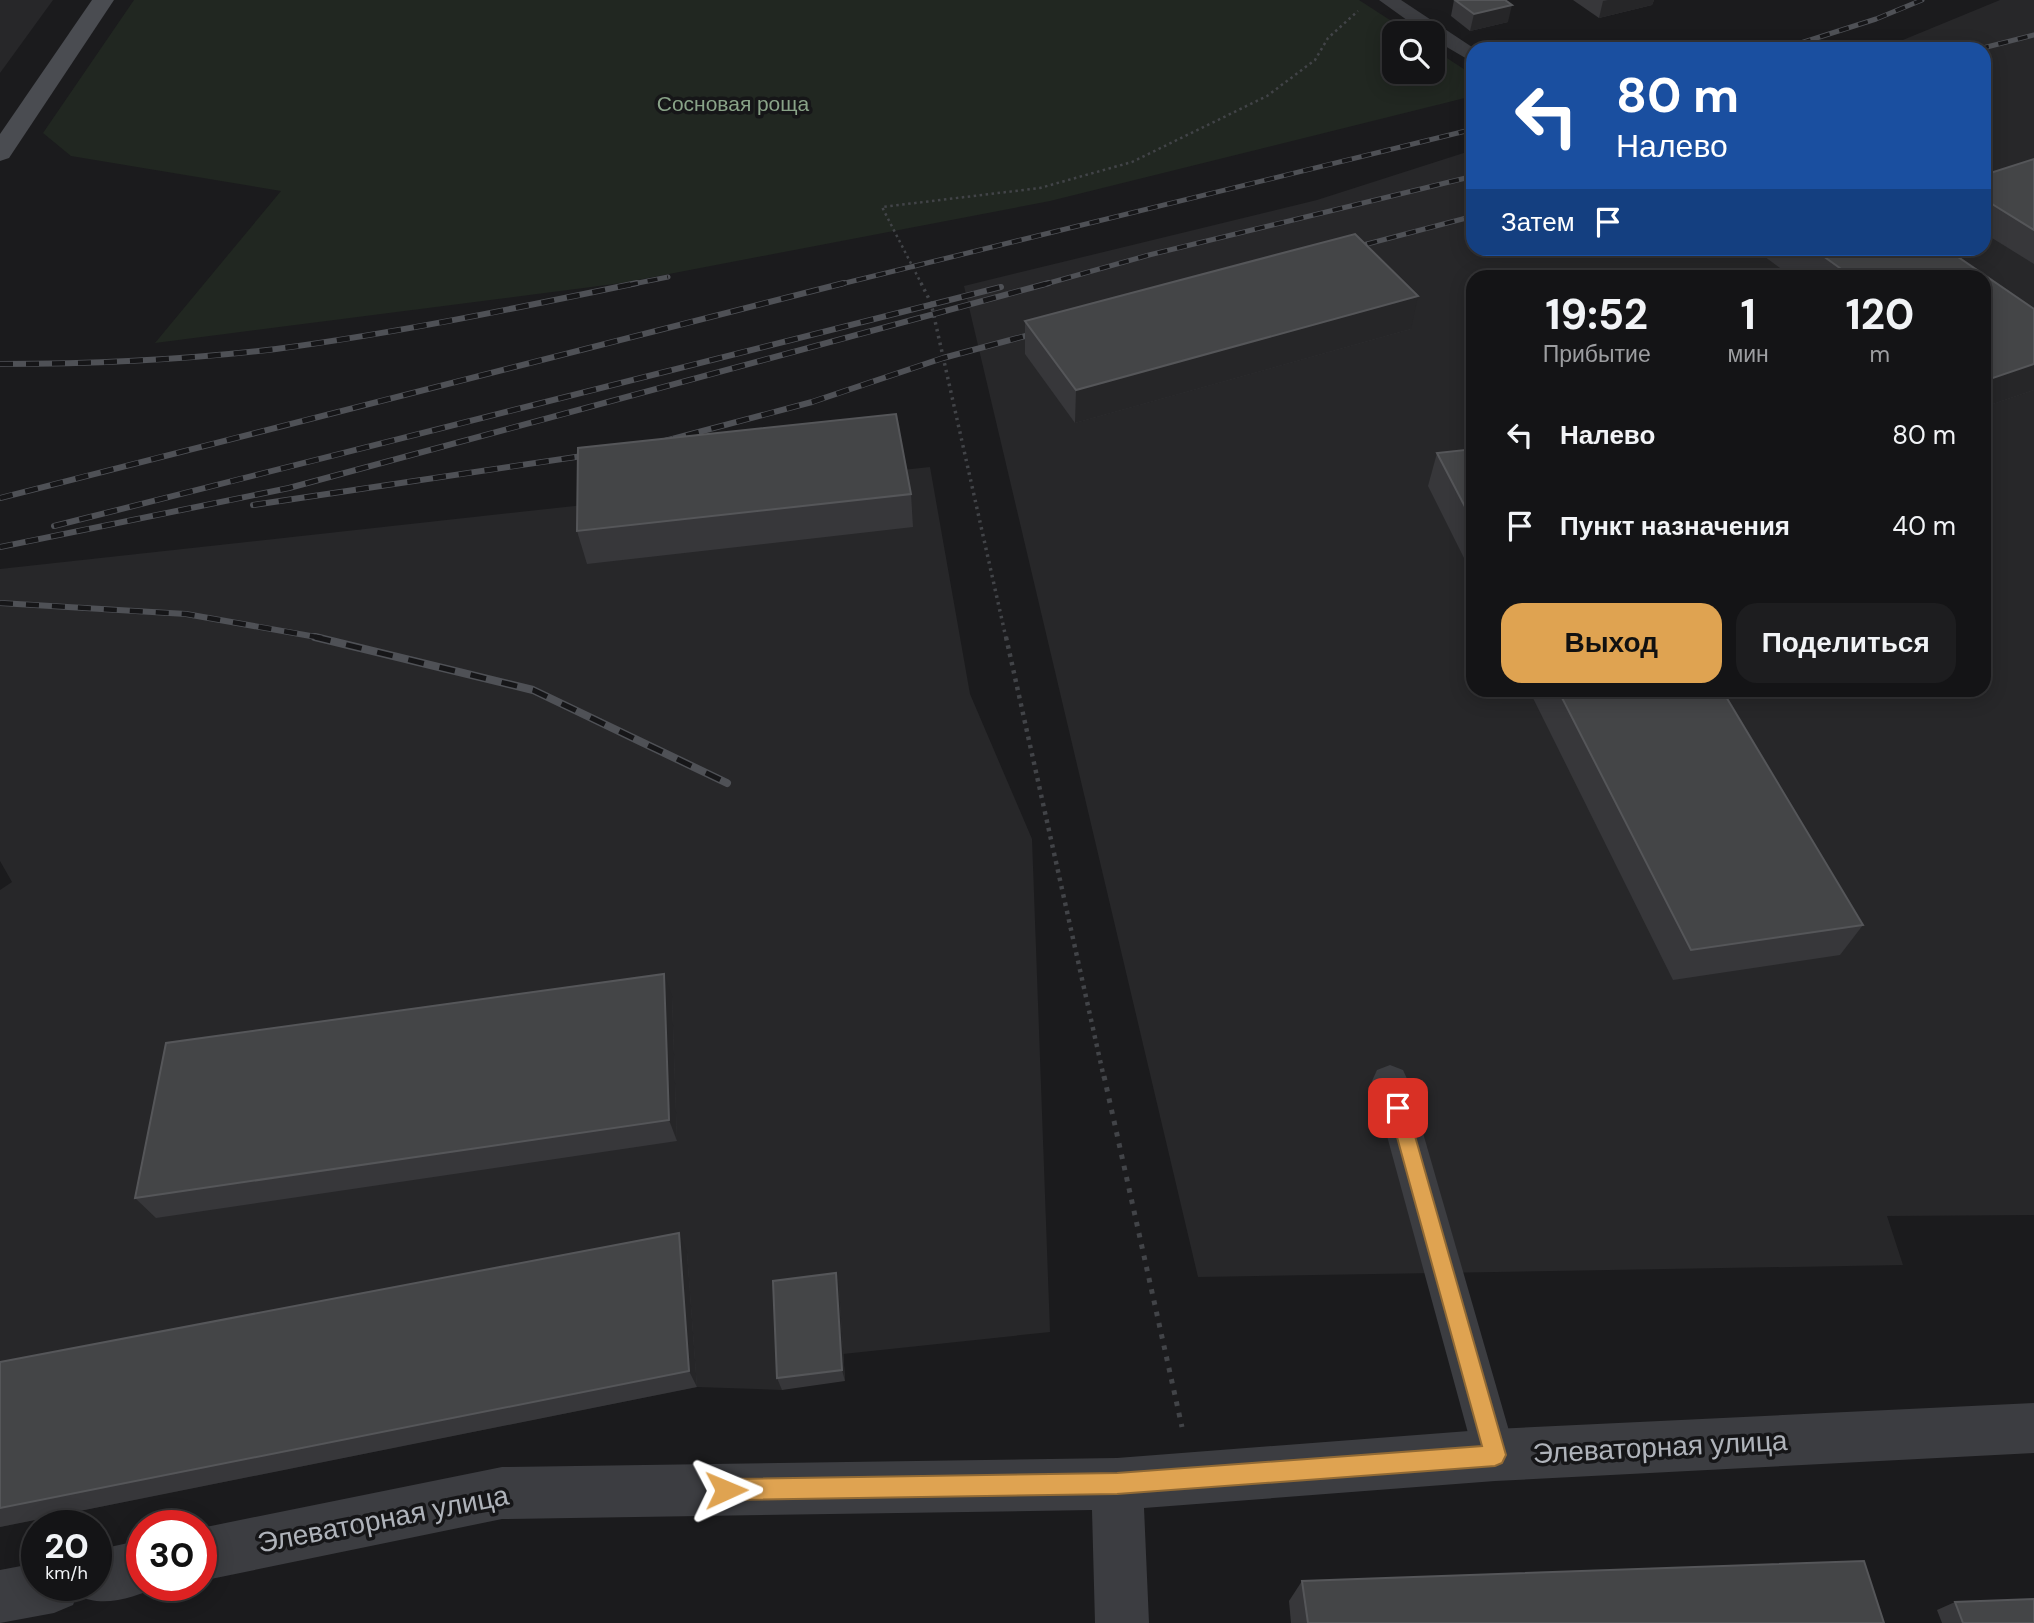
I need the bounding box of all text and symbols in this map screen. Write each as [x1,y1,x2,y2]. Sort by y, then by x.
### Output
map controls [1382,21,1445,84]
button: search [1382,21,1445,84]
text: 80 m [1616,63,1739,127]
icon: left [1501,70,1592,161]
park label: Сосновая роща [657,90,810,118]
text: Налево [1616,125,1728,167]
icon: arrive [1589,203,1627,241]
text: Затем [1501,205,1575,239]
text: 19:52 [1545,287,1648,342]
text: 1 [1740,287,1756,342]
text: 120 [1845,287,1914,342]
text: Прибытие [1543,339,1651,369]
text: мин [1727,339,1769,369]
text: m [1870,339,1890,369]
icon: left [1501,416,1539,454]
text: Налево [1560,418,1655,452]
text: 80 m [1892,418,1956,452]
icon: arrive [1501,507,1539,545]
text: Пункт назначения [1560,509,1790,543]
text: 40 m [1892,509,1956,543]
button: Выход [1501,603,1722,683]
button: Поделиться [1736,603,1956,683]
pin [1368,1078,1428,1138]
icon: arrive [1379,1089,1417,1127]
street label: Элеваторная улица [1532,1422,1789,1472]
position arrow [689,1453,763,1527]
street label: Элеваторная улица [254,1476,512,1561]
speed limit sign: 30 [126,1510,217,1601]
text: 20 [44,1523,89,1569]
text: km/h [45,1561,88,1585]

